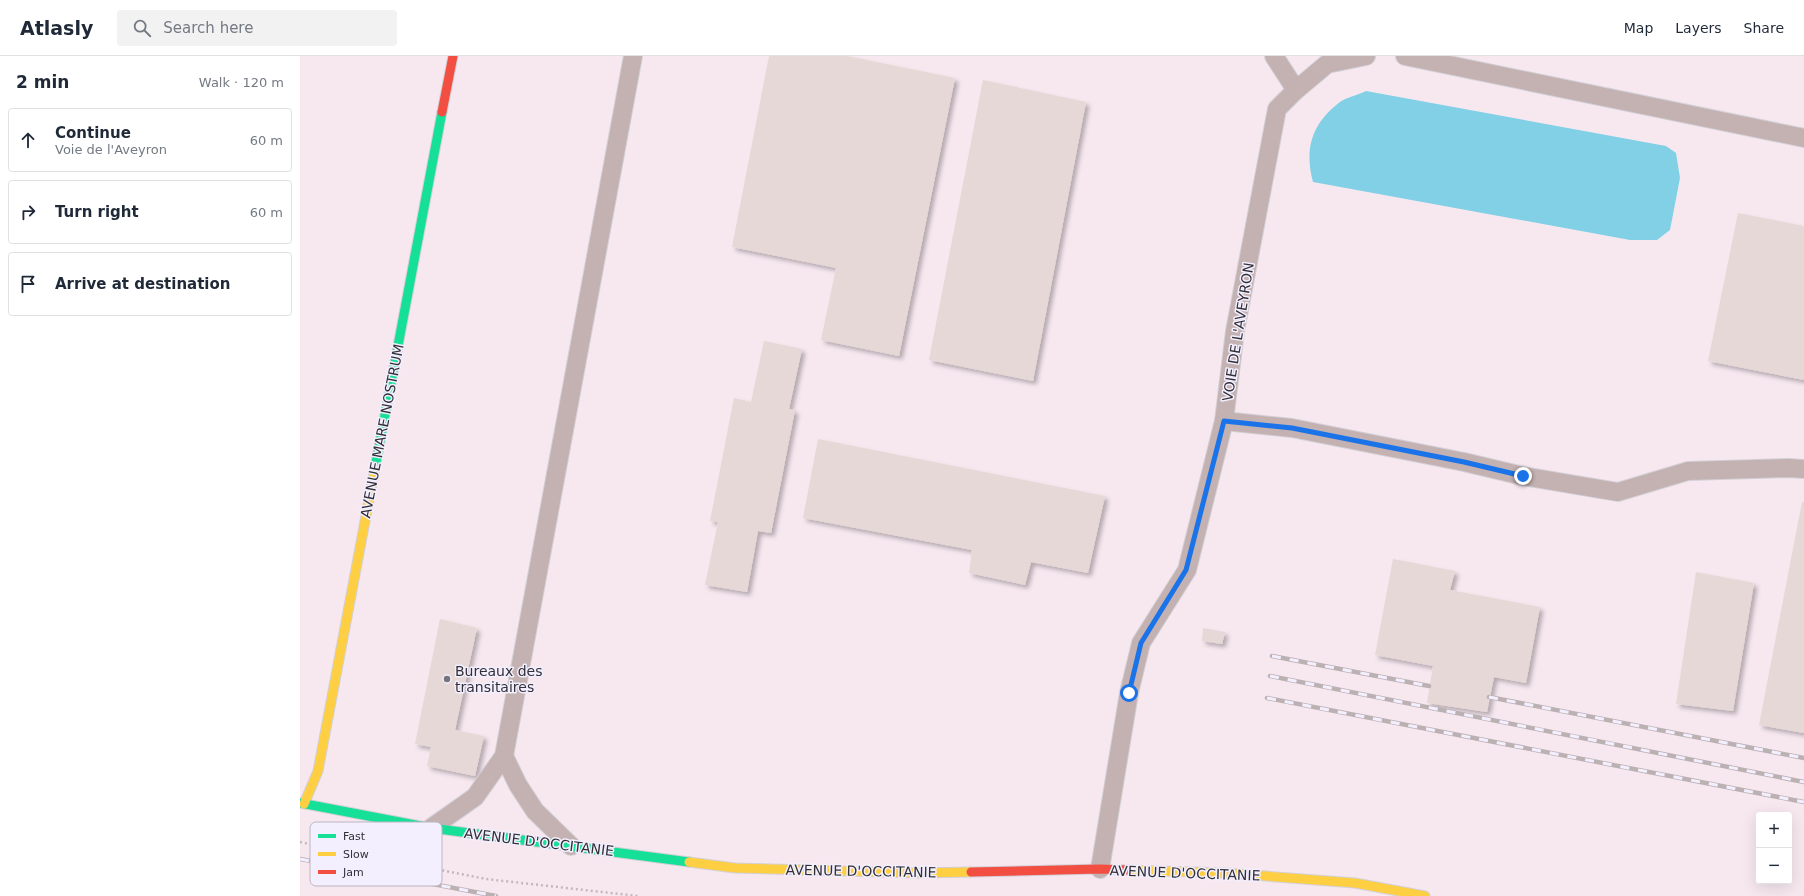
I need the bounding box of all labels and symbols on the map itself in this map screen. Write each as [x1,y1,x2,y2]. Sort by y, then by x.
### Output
street label: VOIE DE L'AVEYRON [1219,261,1257,403]
street label: AVENUE MARE NOSTRUM [357,343,407,519]
route end [1514,467,1532,485]
place label: Bureaux des transitaires [455,663,543,695]
marker: Bureaux des transitaires [442,674,452,684]
route start [1120,684,1138,702]
legend [310,822,442,886]
street label: AVENUE D'OCCITANIE [463,825,615,859]
text: Fast [343,830,366,843]
text: Slow [343,848,369,861]
street label: AVENUE D'OCCITANIE [785,862,937,880]
street label: AVENUE D'OCCITANIE [1109,862,1261,884]
text: Jam [342,866,364,879]

